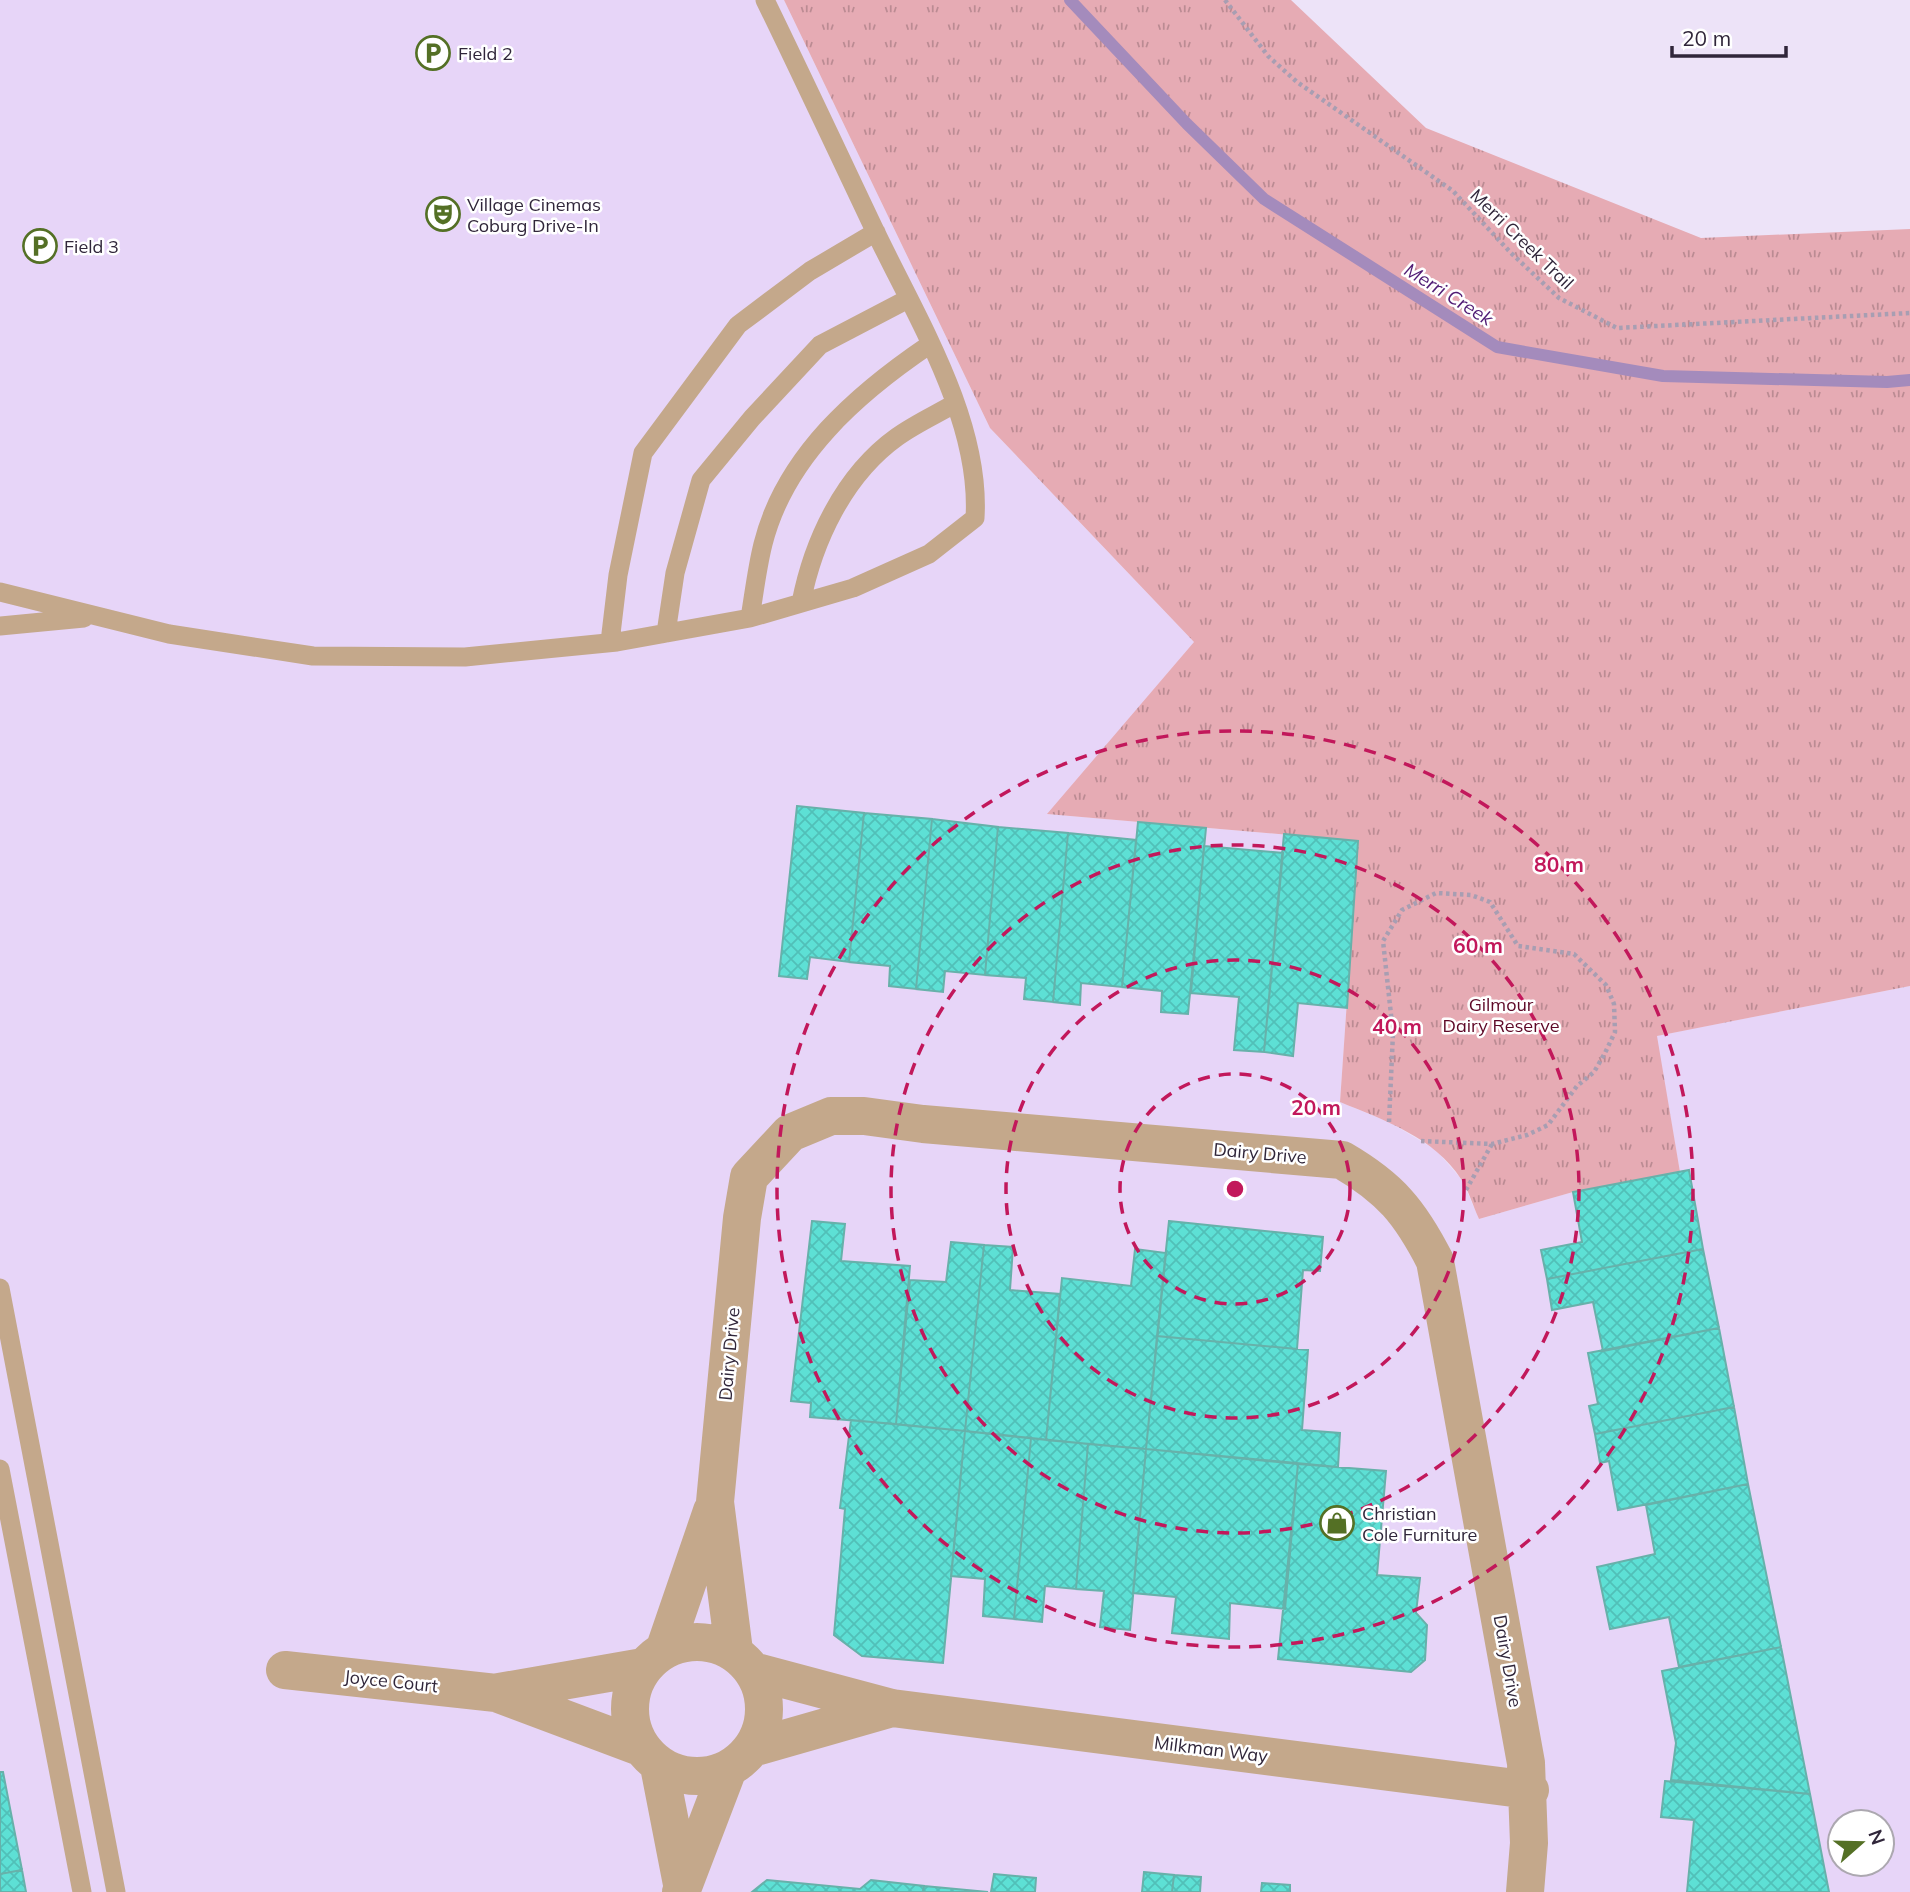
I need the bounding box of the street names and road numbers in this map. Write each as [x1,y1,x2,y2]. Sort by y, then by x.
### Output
street label: Merri Creek Trail [1465,184,1579,294]
street label: Dairy Drive [1213,1137,1307,1169]
street label: Dairy Drive [713,1307,745,1401]
street label: Dairy Drive [1489,1613,1527,1709]
street label: Joyce Court [343,1665,439,1697]
street label: Milkman Way [1153,1731,1270,1767]

